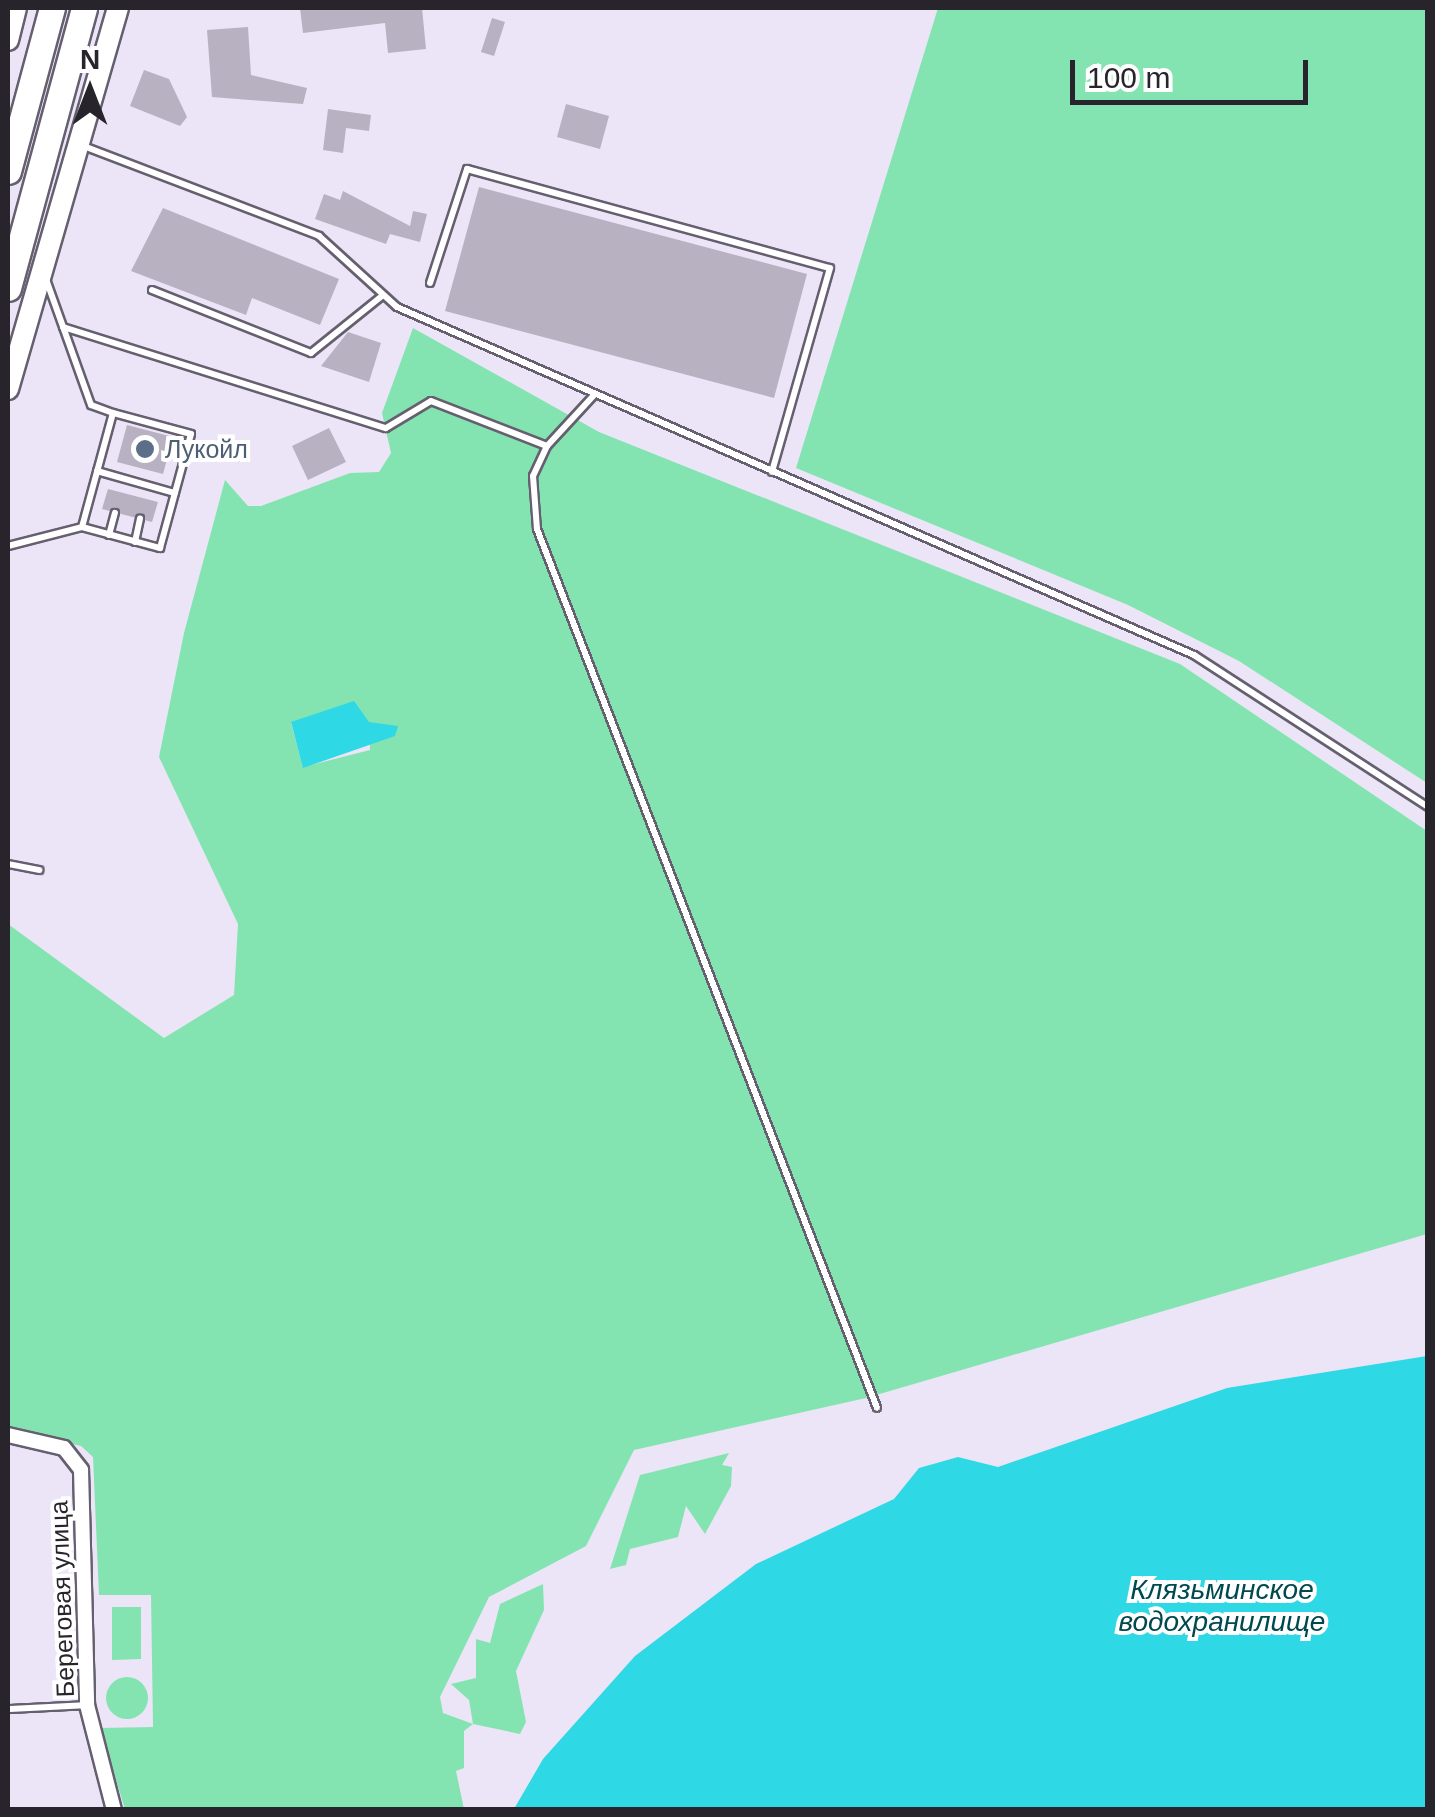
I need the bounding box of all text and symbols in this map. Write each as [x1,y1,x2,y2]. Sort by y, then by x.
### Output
north arrow [40,40,140,140]
scale bar [1075,40,1312,102]
text: N [80,44,100,75]
text: 100 m [1087,61,1170,94]
place label: Лукойл [165,434,248,464]
marker: Лукойл [134,438,156,460]
street label: Береговая улица [44,1500,80,1698]
water label: Клязьминское водохранилище [1119,1573,1325,1639]

